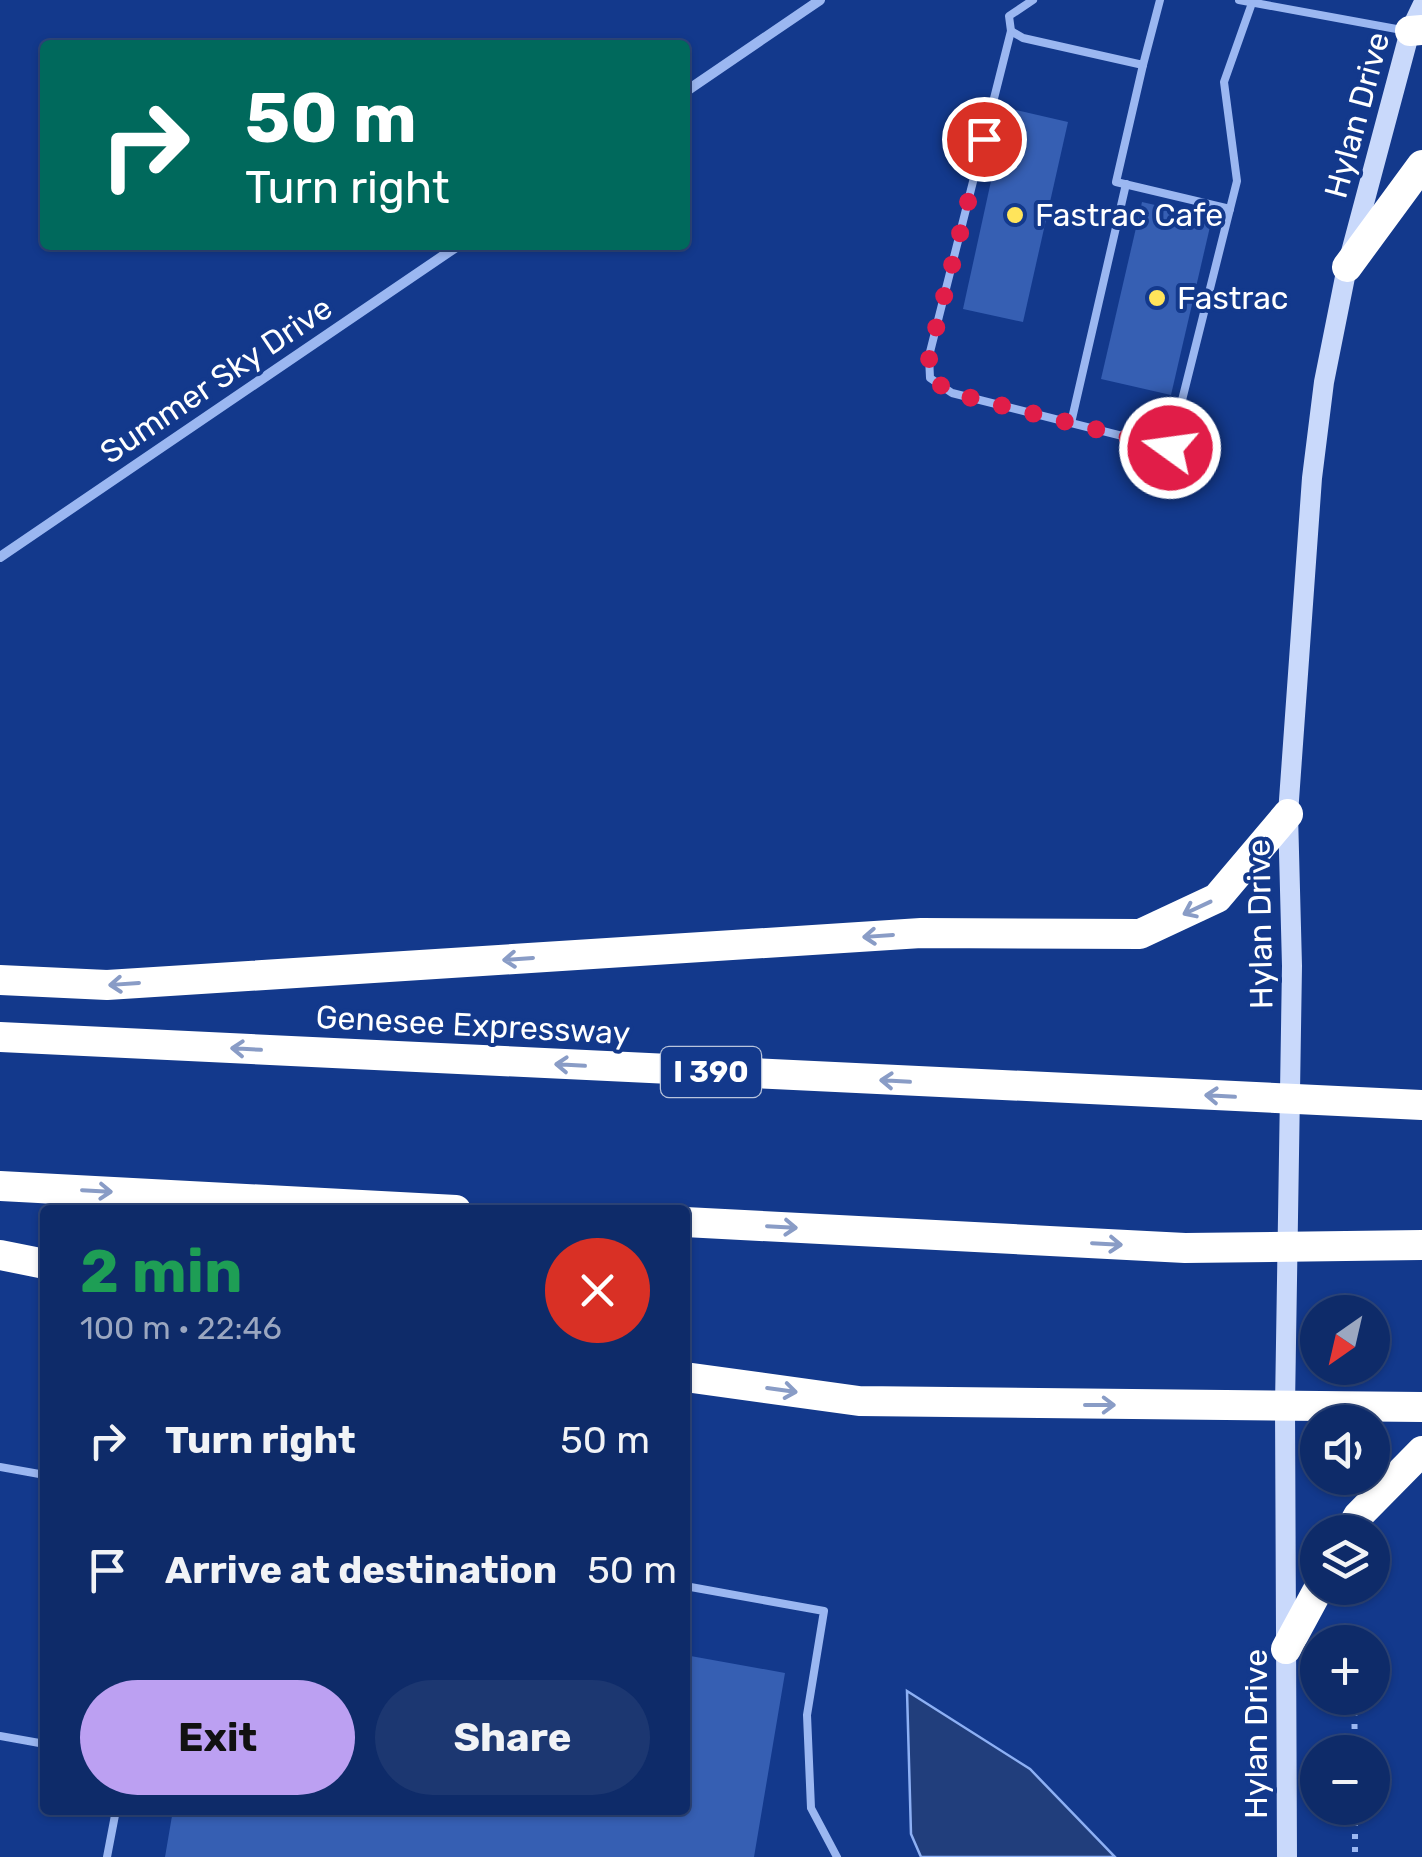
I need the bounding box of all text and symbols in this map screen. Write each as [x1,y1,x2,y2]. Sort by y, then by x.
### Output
street label: Hylan Drive [1317,28,1397,202]
text: 50 m [245,77,417,160]
icon: right [80,80,210,210]
pin [942,97,1027,182]
icon: arrive [957,112,1012,167]
text: Turn right [245,161,449,214]
place label: Fastrac Cafe [1035,196,1223,234]
marker: Fastrac Cafe [1004,204,1026,226]
place label: Fastrac [1177,279,1288,317]
marker: Fastrac [1146,287,1168,309]
street label: Summer Sky Drive [93,288,339,472]
position arrow [1118,396,1222,500]
street label: Hylan Drive [1240,839,1280,1009]
one-way arrow [1182,899,1212,918]
one-way arrow [862,927,894,946]
one-way arrow [503,950,535,969]
one-way arrow [109,975,141,994]
street label: Genesee Expressway [315,998,631,1052]
one-way arrow [230,1039,262,1058]
road number: I 390 [661,1047,761,1097]
one-way arrow [555,1055,587,1074]
one-way arrow [880,1071,912,1090]
one-way arrow [1204,1086,1236,1105]
one-way arrow [81,1182,113,1201]
one-way arrow [766,1218,798,1237]
one-way arrow [1090,1235,1122,1254]
text: 2 min [80,1236,242,1307]
button: close [545,1238,650,1343]
north arrow [1300,1295,1390,1385]
map controls [1300,1295,1390,1825]
text: 100 m · 22:46 [80,1309,282,1347]
one-way arrow [765,1382,797,1400]
one-way arrow [1082,1396,1115,1414]
button: sound [1300,1405,1390,1495]
icon: right [80,1413,135,1468]
text: Turn right [165,1417,356,1463]
text: 50 m [560,1417,650,1463]
button: layers [1300,1515,1390,1605]
icon: arrive [80,1543,135,1598]
text: Arrive at destination [165,1547,557,1593]
text: 50 m [587,1547,677,1593]
button: + [1300,1625,1390,1715]
street label: Hylan Drive [1237,1649,1275,1819]
button: Exit [80,1680,355,1795]
button: Share [375,1680,650,1795]
button: − [1300,1735,1390,1825]

